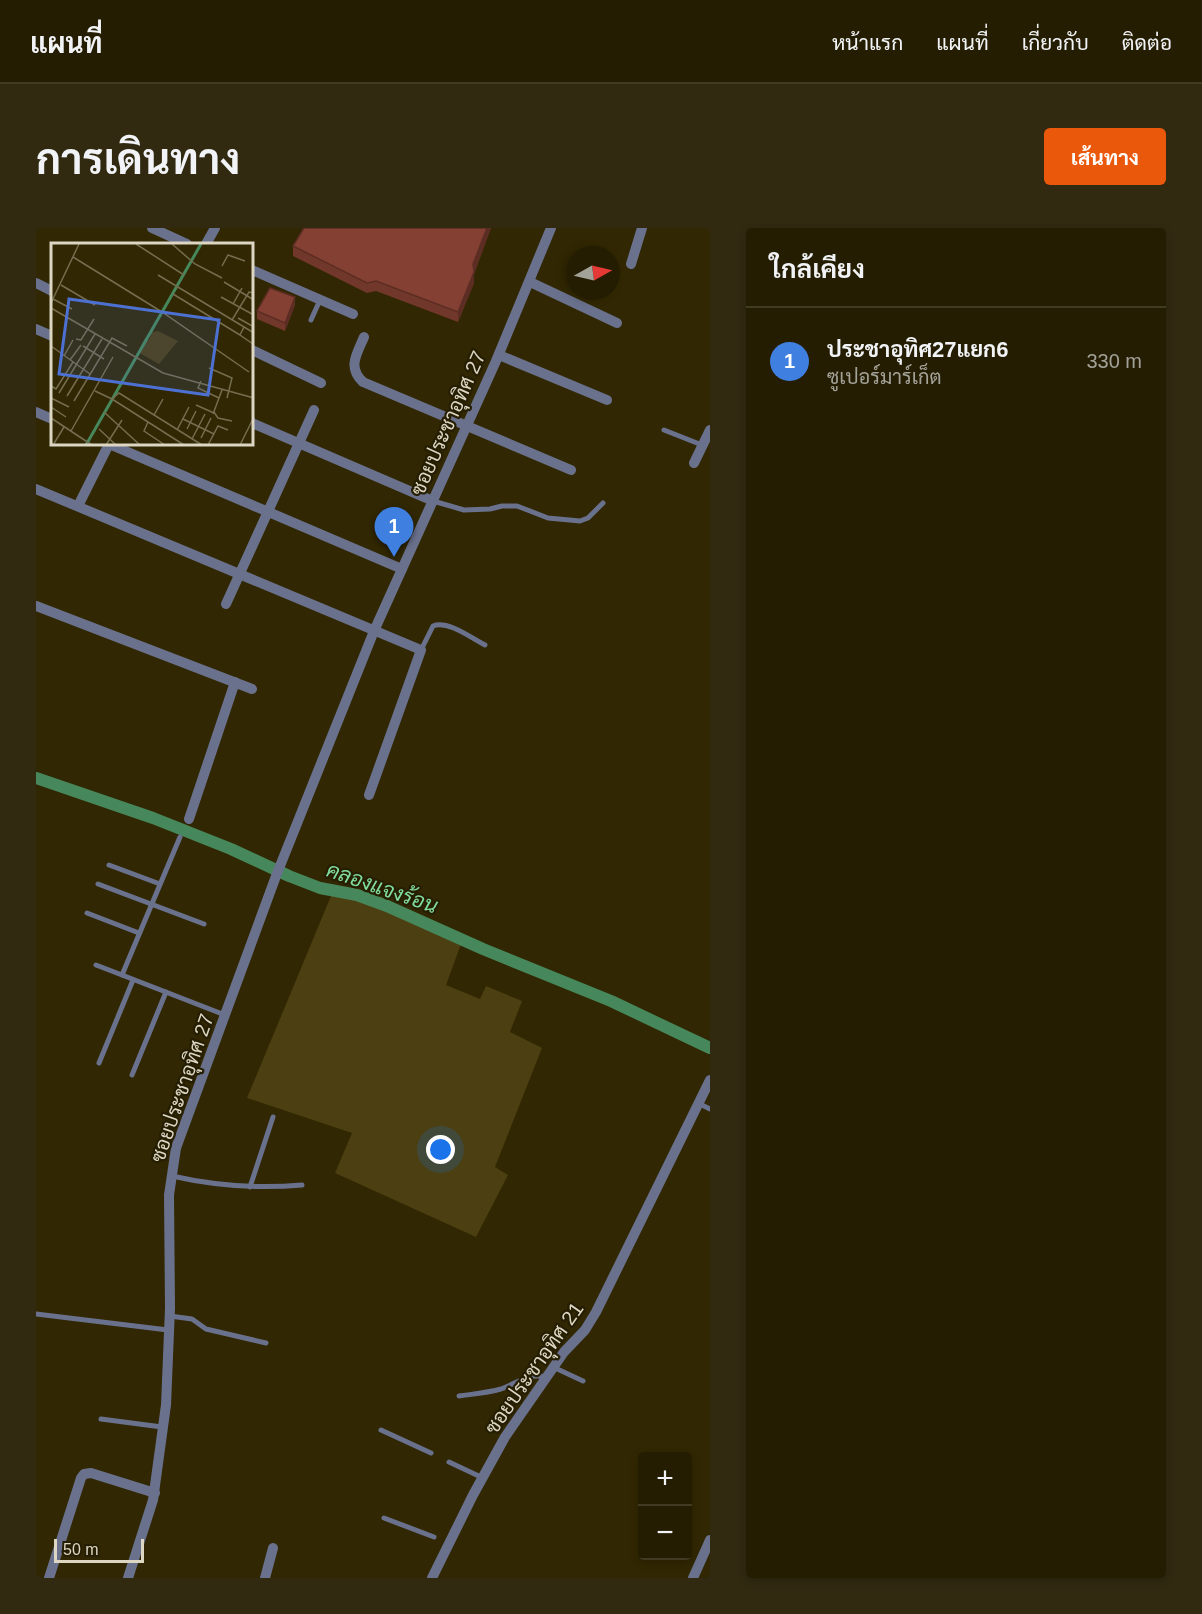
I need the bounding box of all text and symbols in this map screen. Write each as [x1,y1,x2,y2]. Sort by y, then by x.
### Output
text: แผนที่ [30,28,103,59]
text: หน้าแรก [832,31,903,54]
text: แผนที่ [936,31,989,54]
text: เกี่ยวกับ [1022,31,1089,54]
text: ติดต่อ [1122,31,1172,54]
button: เส้นทาง [1044,128,1166,185]
text: การเดินทาง [36,136,240,183]
inset map [51,243,254,446]
north arrow [566,246,620,300]
text: ใกล้เคียง [770,254,865,284]
text: ประชาอุทิศ27แยก6 [827,337,1008,362]
street label: ซอยประชาอุทิศ 27 [405,347,492,500]
text: 1 [784,350,795,372]
text: 330 m [1086,350,1142,372]
text: ซูเปอร์มาร์เก็ต [827,366,942,388]
pin: 1 [374,508,414,557]
water label: คลองแจงร้อน [324,857,442,917]
street label: ซอยประชาอุทิศ 27 [145,1011,221,1166]
your location [426,1135,455,1164]
street label: ซอยประชาอุทิศ 21 [480,1297,590,1440]
map controls [638,1452,692,1560]
button: + [638,1452,692,1506]
button: − [638,1506,692,1560]
scale bar [54,1536,144,1564]
text: 50 m [63,1541,99,1558]

